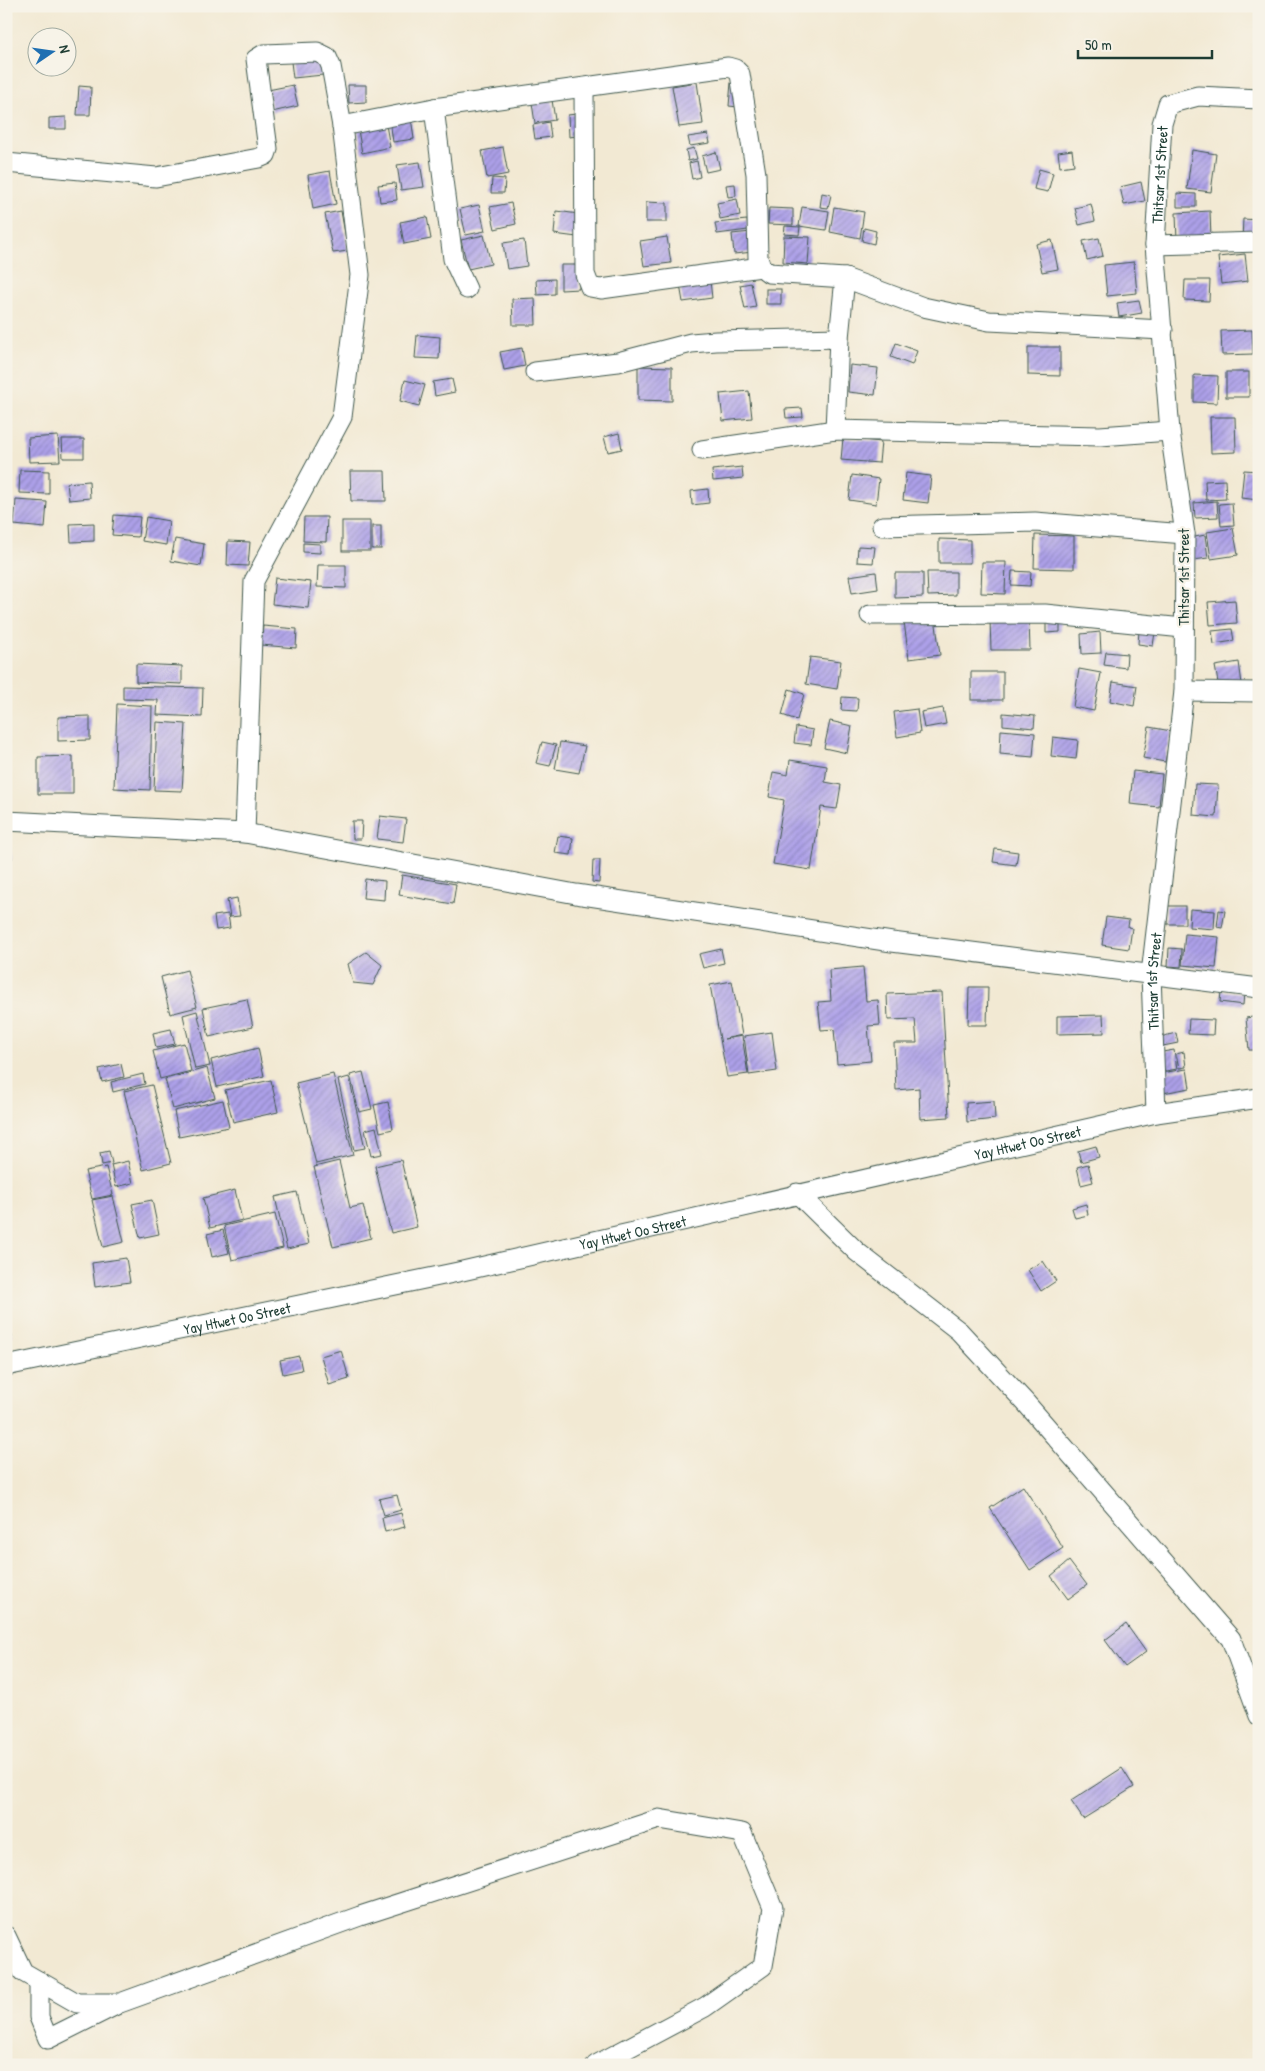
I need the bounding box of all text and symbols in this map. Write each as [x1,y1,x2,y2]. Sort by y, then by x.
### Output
north arrow [28,28,78,78]
scale bar [1078,28,1211,60]
text: 50 m [1085,34,1112,55]
text: N [55,43,75,55]
street label: Thitsar 1st Street [1146,125,1172,224]
street label: Thitsar 1st Street [1173,527,1194,626]
street label: Thitsar 1st Street [1140,931,1166,1030]
street label: Yay Htwet Oo Street [972,1120,1084,1165]
street label: Yay Htwet Oo Street [577,1210,689,1255]
street label: Yay Htwet Oo Street [182,1296,293,1339]

